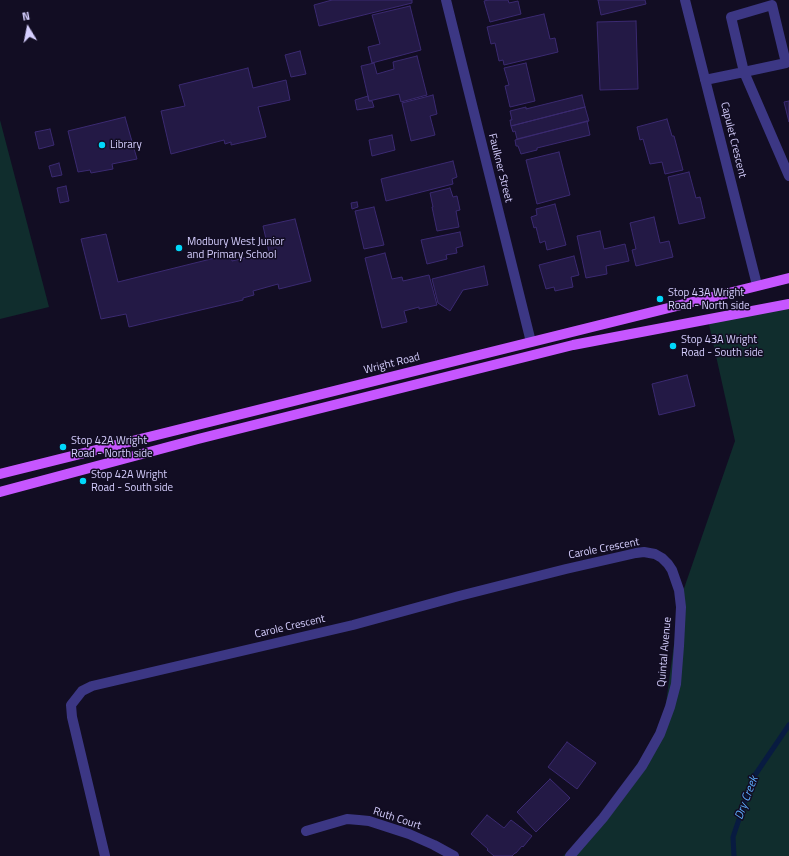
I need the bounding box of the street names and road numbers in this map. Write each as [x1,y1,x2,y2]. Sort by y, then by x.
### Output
street label: Capulet Crescent [717,101,749,179]
street label: Faulkner Street [485,132,515,204]
street label: Wright Road [363,351,421,377]
street label: Carole Crescent [567,536,641,562]
street label: Carole Crescent [254,612,326,642]
street label: Quintal Avenue [655,616,675,688]
street label: Ruth Court [371,805,423,833]

